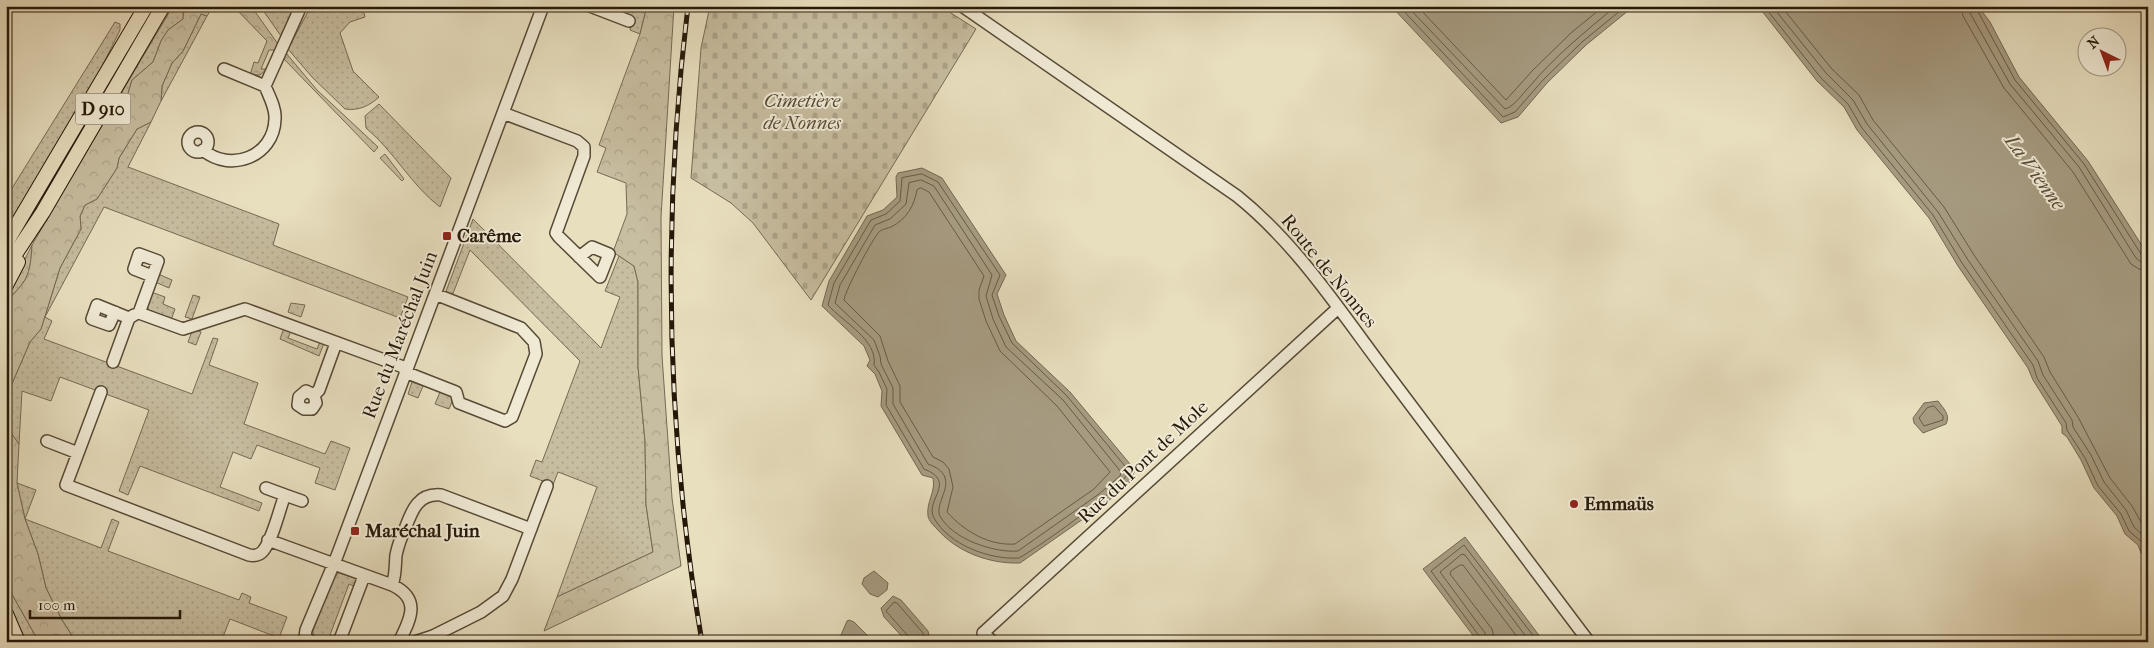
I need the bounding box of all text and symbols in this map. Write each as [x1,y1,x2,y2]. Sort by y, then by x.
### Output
north arrow [2076,28,2126,78]
text: N [2084,33,2104,53]
park label: Cimetière de Nonnes [763,90,842,134]
road number: D 910 [76,94,130,125]
water label: La Vienne [1999,128,2071,215]
street label: Route de Nonnes [1276,210,1382,332]
place label: Carême [457,225,522,247]
marker: Carême [441,230,453,242]
street label: Rue du Maréchal Juin [358,248,442,422]
street label: Rue du Pont de Mole [1073,396,1213,528]
place label: Emmaüs [1584,493,1654,515]
marker: Emmaüs [1568,498,1580,510]
place label: Maréchal Juin [364,520,481,542]
marker: Maréchal Juin [349,525,361,537]
scale bar [30,588,180,620]
text: 100 m [38,596,76,614]

